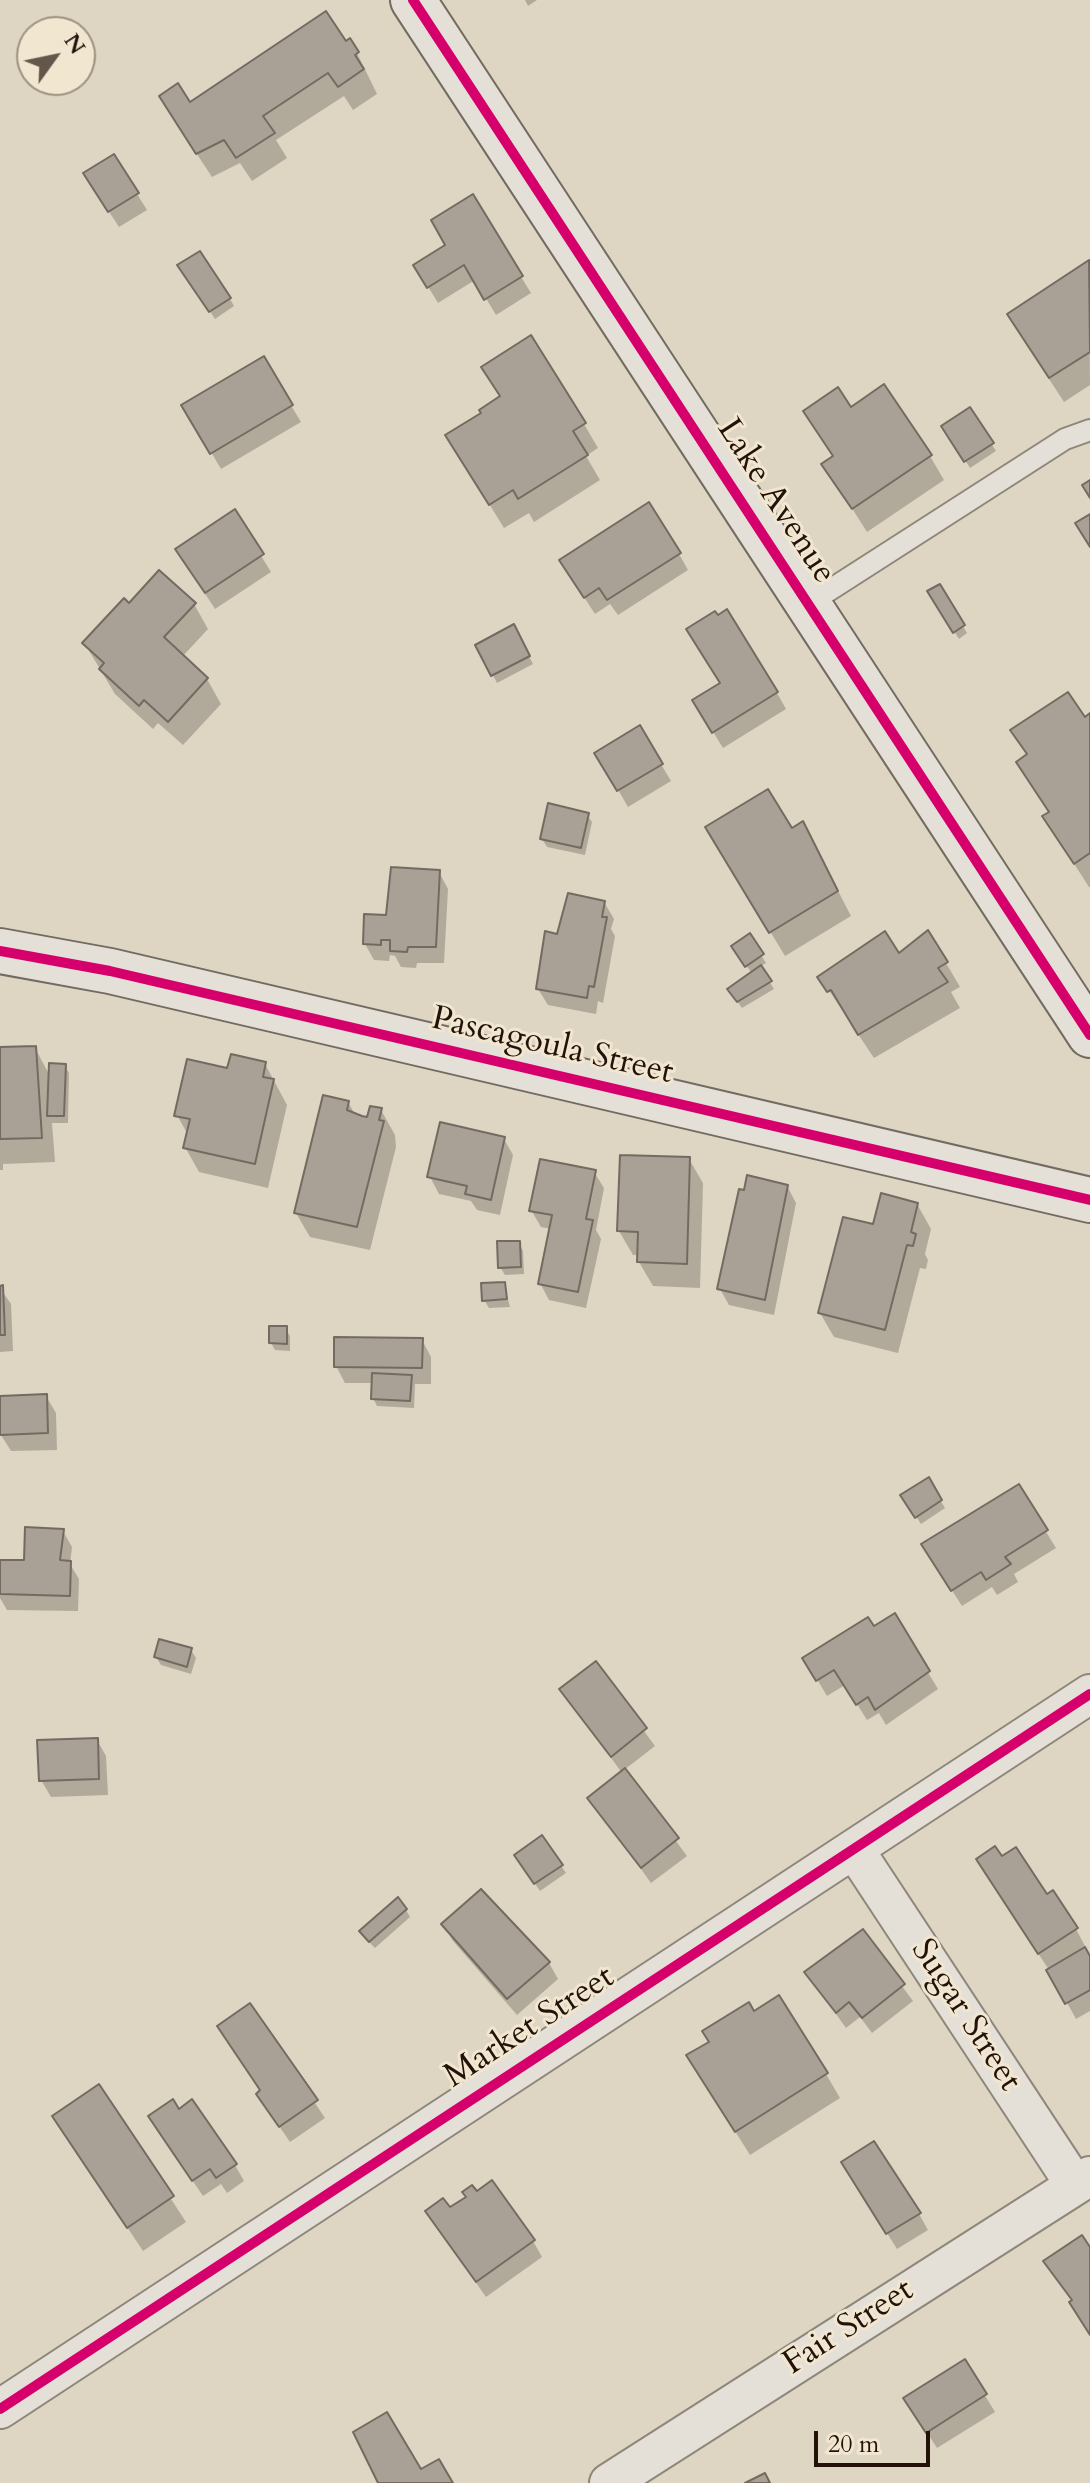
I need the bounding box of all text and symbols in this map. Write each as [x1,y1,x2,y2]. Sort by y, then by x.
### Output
north arrow [16,16,96,96]
text: N [57,28,92,60]
street label: Lake Avenue [707,412,843,592]
street label: Pascagoula Street [427,999,677,1095]
street label: Sugar Street [901,1932,1029,2100]
street label: Market Street [437,1958,623,2098]
street label: Fair Street [776,2271,922,2385]
scale bar [818,2415,934,2465]
text: 20 m [828,2428,879,2461]

